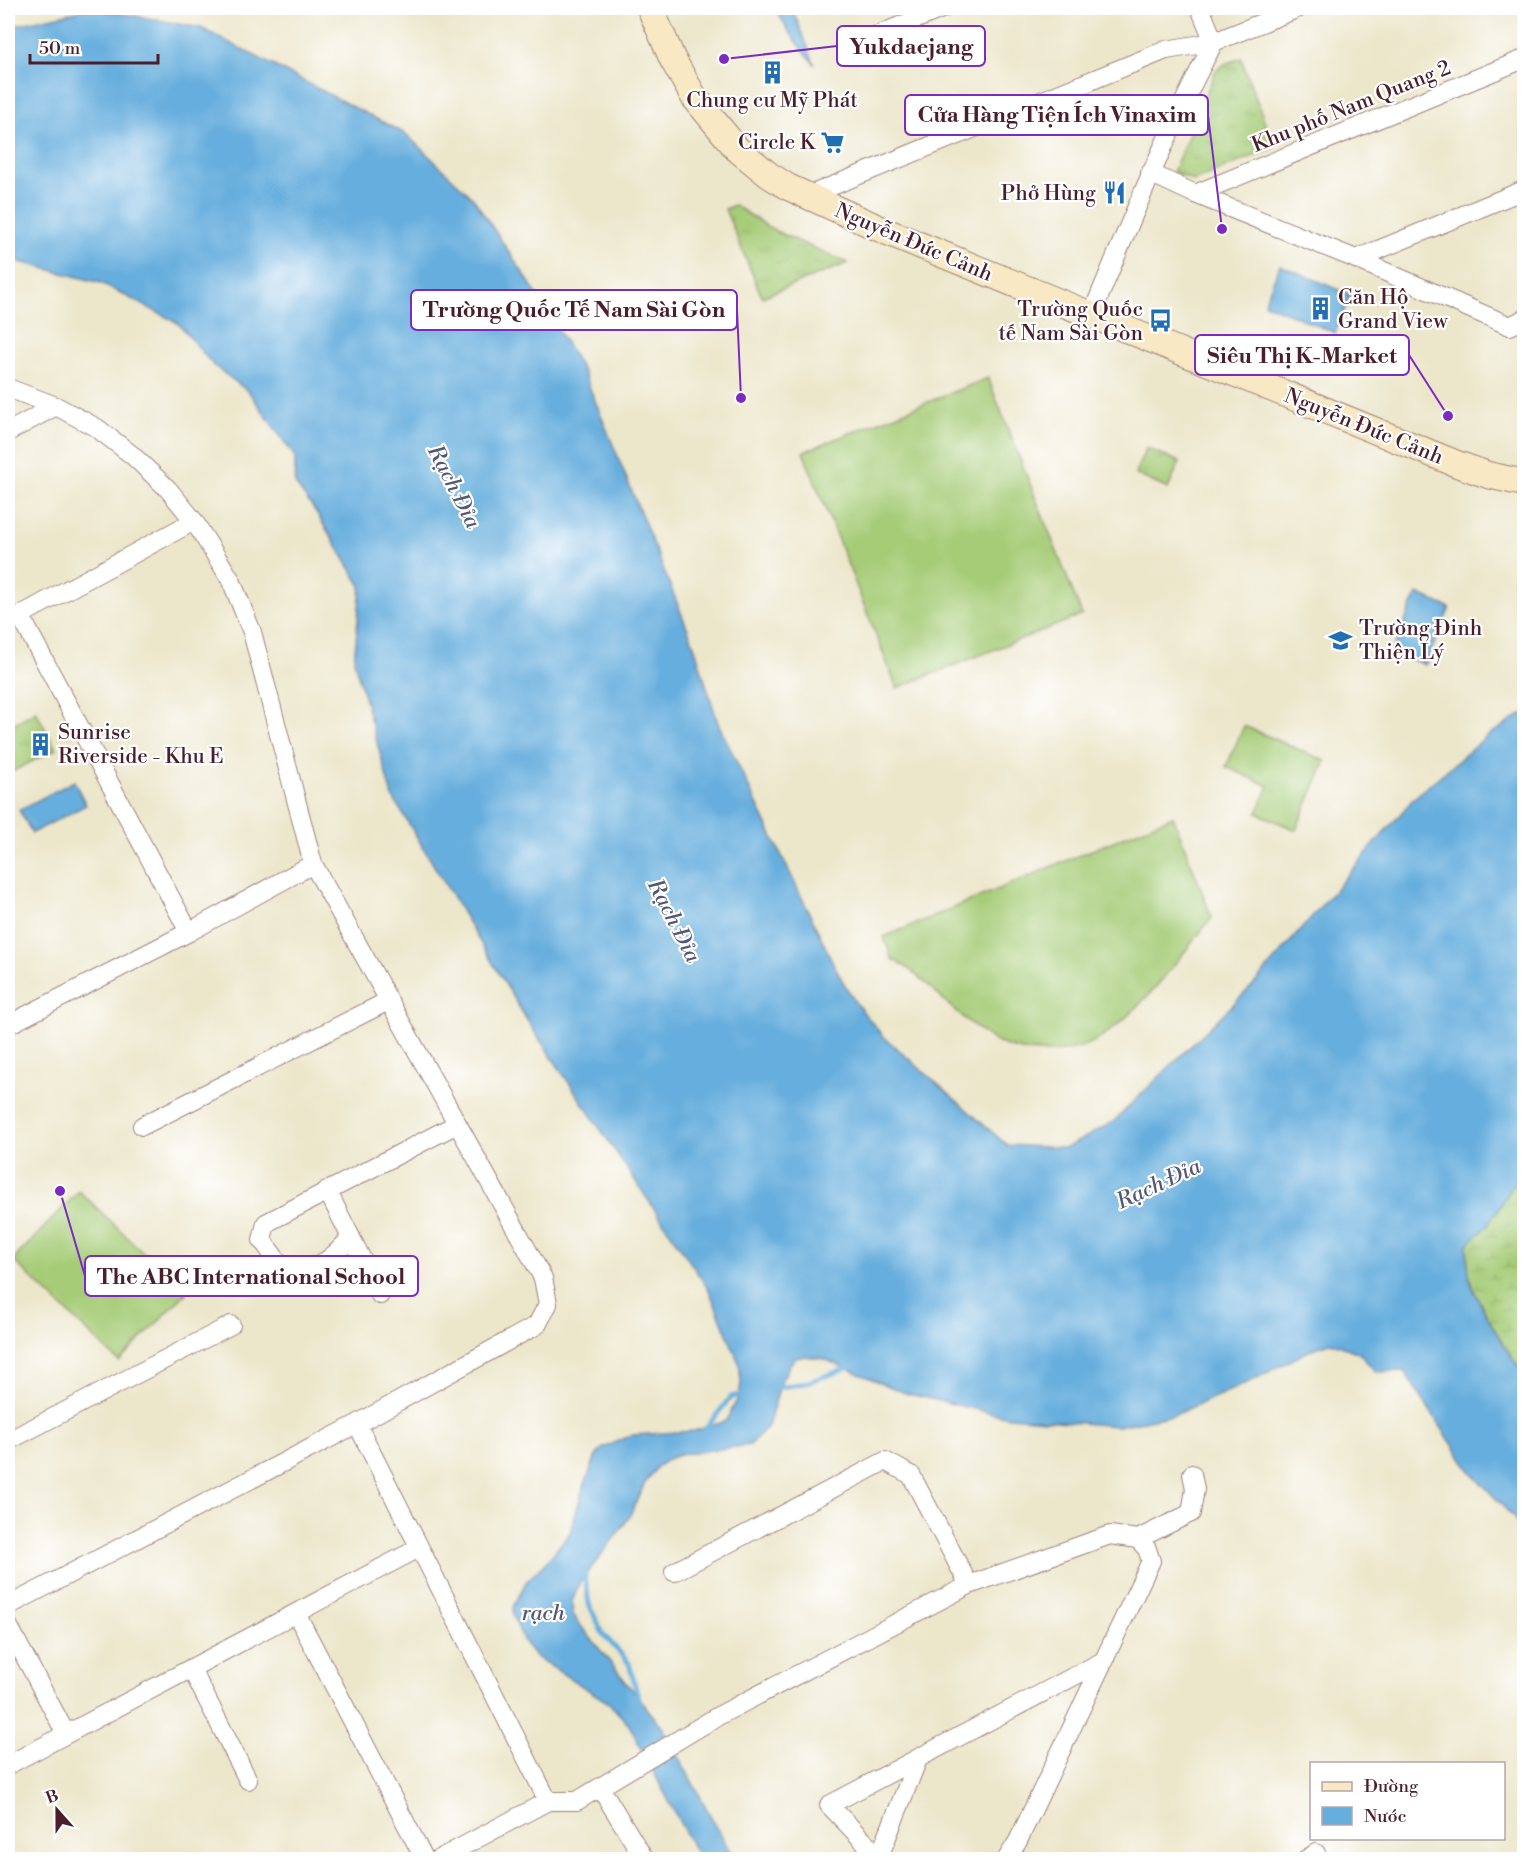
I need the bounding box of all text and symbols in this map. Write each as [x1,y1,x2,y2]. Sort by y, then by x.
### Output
callout: Yukdaejang [837,26,985,66]
scale bar [30,27,158,65]
text: Yukdaejang [849,34,974,61]
text: 50 m [39,37,81,60]
street label: Khu phố Nam Quang 2 [1248,55,1455,159]
building icon: Chung cư Mỹ Phát [759,59,785,85]
place label: Chung cư Mỹ Phát [686,88,858,114]
callout: Cửa Hàng Tiện Ích Vinaxim [905,95,1208,135]
text: Cửa Hàng Tiện Ích Vinaxim [918,100,1196,129]
supermarket icon: Circle K [820,129,846,155]
place label: Circle K [738,130,817,156]
restaurant icon: Phở Hùng [1101,180,1127,206]
place label: Phở Hùng [1001,181,1096,207]
street label: Nguyễn Đức Cảnh [831,198,997,288]
place label: Căn Hộ Grand View [1338,285,1448,335]
callout: Trường Quốc Tế Nam Sài Gòn [411,290,737,330]
building icon: Căn Hộ Grand View [1307,296,1333,322]
text: Trường Quốc Tế Nam Sài Gòn [423,297,726,324]
place label: Trường Quốc tế Nam Sài Gòn [998,297,1143,347]
bus stop icon: Trường Quốc tế Nam Sài Gòn [1148,308,1174,334]
callout: Siêu Thị K-Market [1195,335,1409,375]
text: Siêu Thị K-Market [1207,343,1397,370]
street label: Nguyễn Đức Cảnh [1280,383,1447,471]
water label: Rạch Đỉa [421,439,487,534]
place label: Trường Đinh Thiện Lý [1359,616,1483,666]
school or university icon: Trường Đinh Thiện Lý [1328,627,1354,653]
place label: Sunrise Riverside - Khu E [58,720,223,770]
building icon: Sunrise Riverside - Khu E [27,731,53,757]
water label: Rạch Đỉa [641,873,707,968]
water label: Rạch Đỉa [1111,1153,1206,1216]
callout: The ABC International School [85,1256,418,1296]
text: The ABC International School [97,1264,405,1291]
water label: rạch [521,1600,565,1627]
legend [1310,1762,1505,1840]
text: Đường [1364,1775,1419,1798]
north arrow [27,1780,87,1840]
text: B [43,1785,61,1808]
text: Nước [1364,1805,1407,1828]

